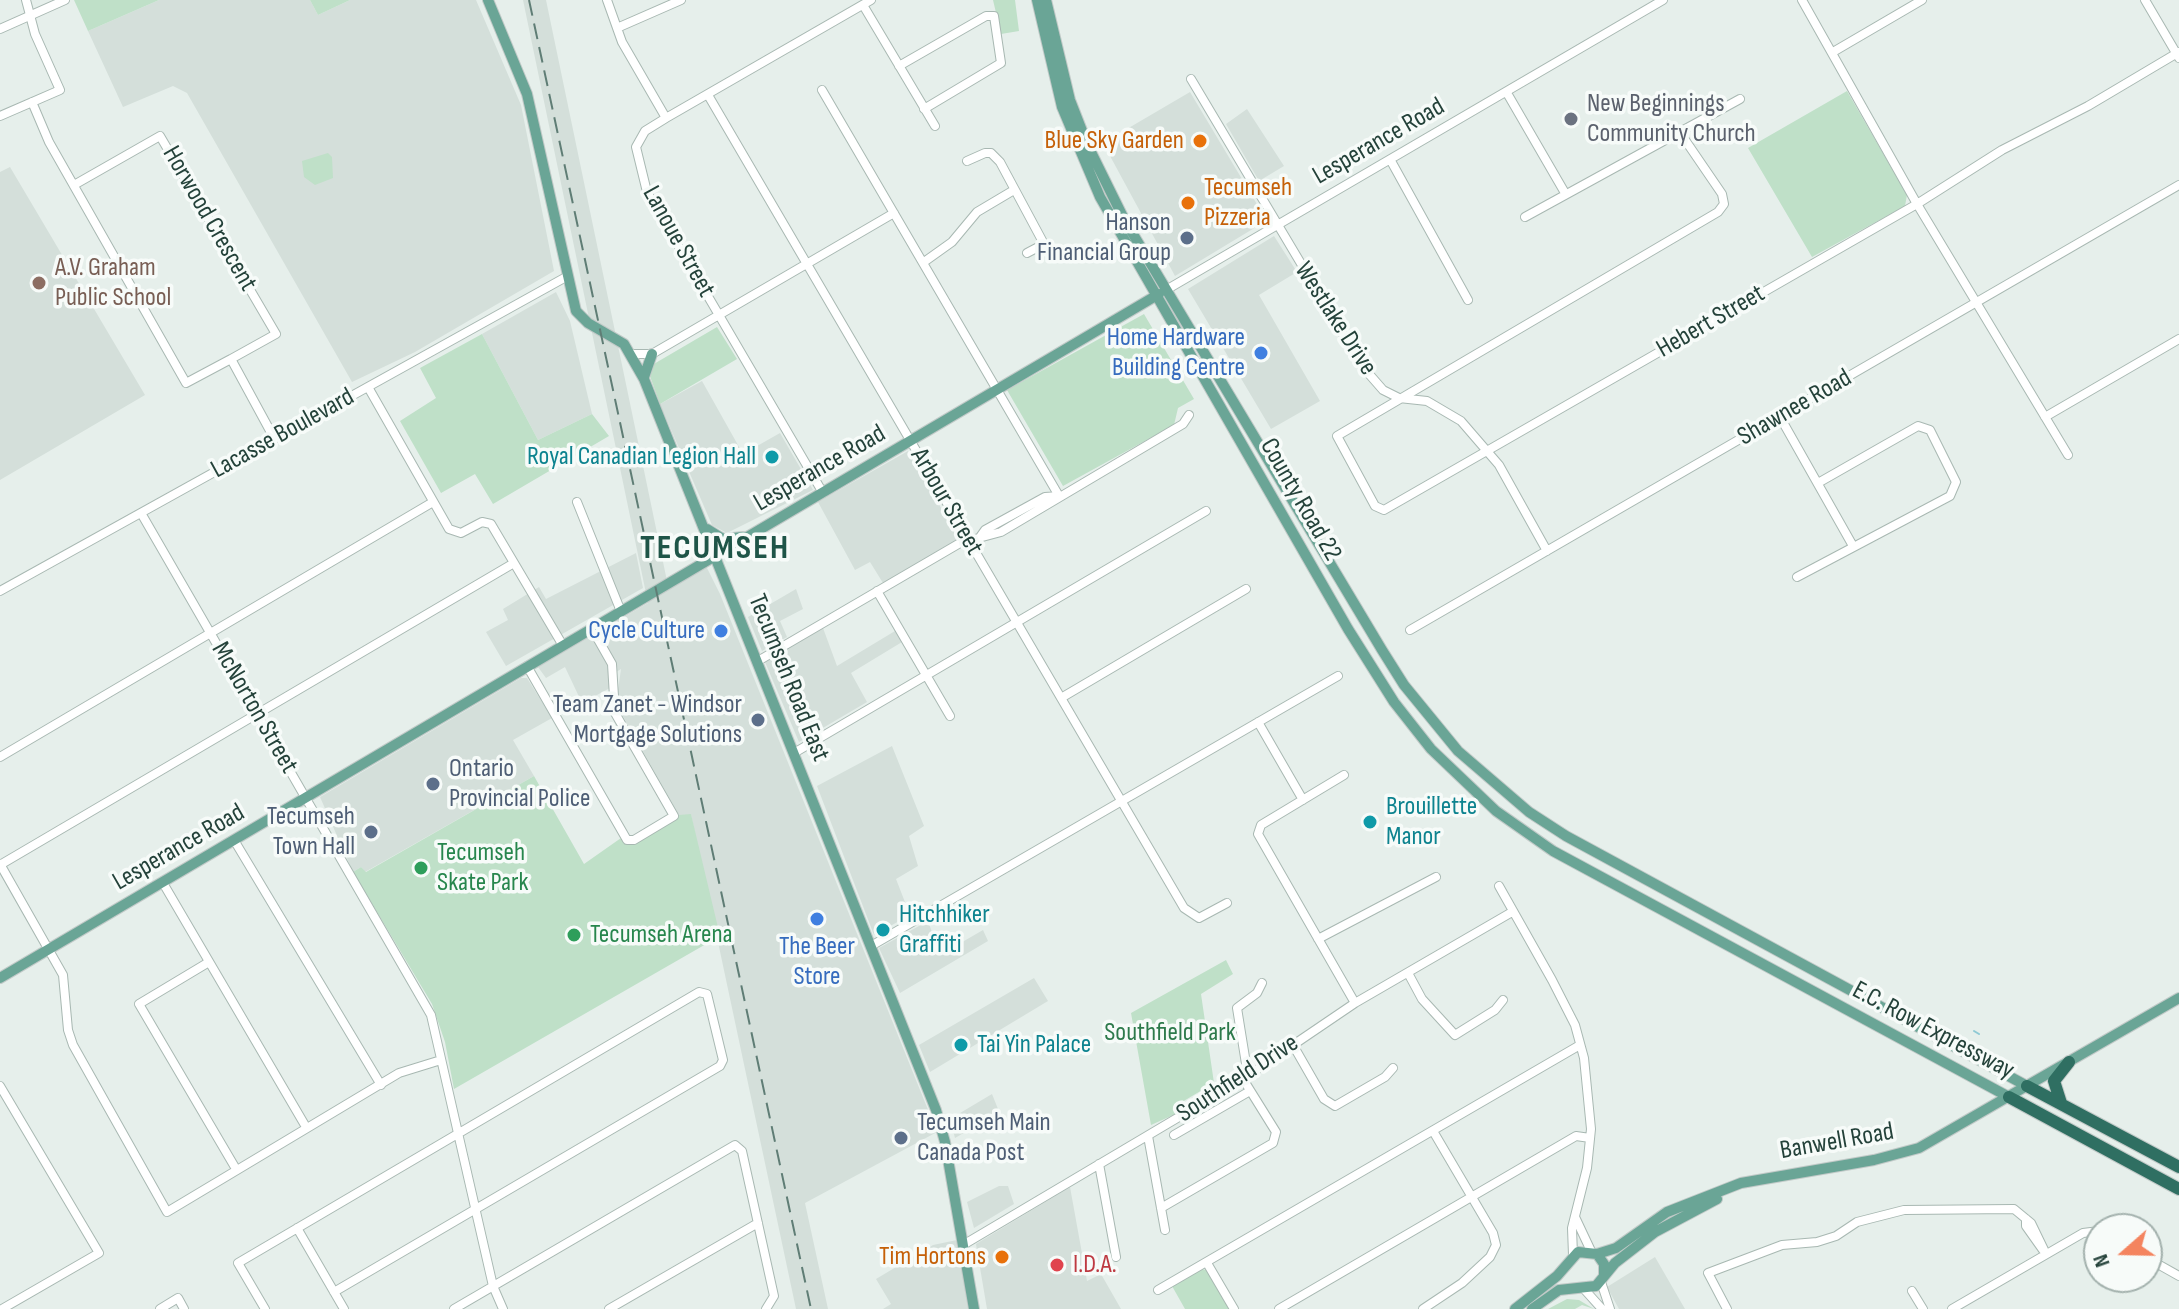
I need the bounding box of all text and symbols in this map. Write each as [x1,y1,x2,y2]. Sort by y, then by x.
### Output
place label: New Beginnings Community Church [1587,88,1756,150]
street label: Lesperance Road [1308,92,1450,192]
marker: New Beginnings Community Church [1562,110,1580,128]
place label: Blue Sky Garden [1045,125,1184,157]
marker: Blue Sky Garden [1191,132,1209,150]
street label: Horwood Crescent [155,141,263,297]
place label: Tecumseh Pizzeria [1204,172,1292,234]
street label: Lanoue Street [635,181,721,303]
marker: Tecumseh Pizzeria [1179,194,1197,212]
place label: Hanson Financial Group [1037,207,1171,268]
marker: Hanson Financial Group [1178,229,1196,247]
place label: A.V. Graham Public School [55,252,171,314]
street label: Westlake Drive [1287,257,1383,381]
marker: A.V. Graham Public School [30,274,48,292]
street label: Hebert Street [1651,279,1771,365]
place label: Home Hardware Building Centre [1107,322,1245,384]
marker: Home Hardware Building Centre [1252,344,1270,362]
street label: Shawnee Road [1733,363,1857,453]
street label: Lacasse Boulevard [206,382,360,486]
street label: Lesperance Road [749,419,891,519]
street label: County Road 22 [1252,433,1348,567]
place label: Royal Canadian Legion Hall [527,441,756,473]
street label: Arbour Street [903,443,989,561]
marker: Royal Canadian Legion Hall [763,448,781,466]
district label: TECUMSEH [640,529,790,569]
street label: Tecumseh Road East [740,590,836,766]
place label: Cycle Culture [588,615,705,647]
marker: Cycle Culture [712,622,730,640]
street label: McNorton Street [204,637,304,779]
place label: Team Zanet - Windsor Mortgage Solutions [553,689,742,750]
marker: Team Zanet - Windsor Mortgage Solutions [749,711,767,729]
place label: Ontario Provincial Police [449,753,591,814]
marker: Ontario Provincial Police [424,775,442,793]
place label: Brouillette Manor [1386,791,1477,852]
street label: Lesperance Road [108,798,250,898]
place label: Tecumseh Town Hall [267,801,355,862]
marker: Brouillette Manor [1361,813,1379,831]
marker: Tecumseh Town Hall [362,823,380,841]
place label: Tecumseh Skate Park [437,837,528,898]
marker: Tecumseh Skate Park [412,859,430,877]
place label: Hitchhiker Graffiti [899,899,990,960]
marker: The Beer Store [808,910,826,928]
place label: Tecumseh Arena [590,919,733,951]
marker: Hitchhiker Graffiti [874,921,892,939]
marker: Tecumseh Arena [565,926,583,944]
place label: The Beer Store [779,931,855,992]
street label: E.C. Row Expressway [1847,975,2019,1087]
park label: Southfield Park [1104,1017,1236,1049]
street label: Southfield Drive [1171,1028,1305,1130]
place label: Tai Yin Palace [977,1029,1091,1061]
marker: Tai Yin Palace [952,1036,970,1054]
place label: Tecumseh Main Canada Post [917,1107,1051,1168]
street label: Banwell Road [1778,1117,1896,1167]
marker: Tecumseh Main Canada Post [892,1129,910,1147]
north arrow [2083,1213,2163,1293]
place label: Tim Hortons [879,1241,986,1273]
marker: Tim Hortons [993,1248,1011,1266]
place label: I.D.A. [1073,1249,1117,1281]
text: N [2087,1251,2117,1271]
marker: I.D.A. [1048,1256,1066,1274]

